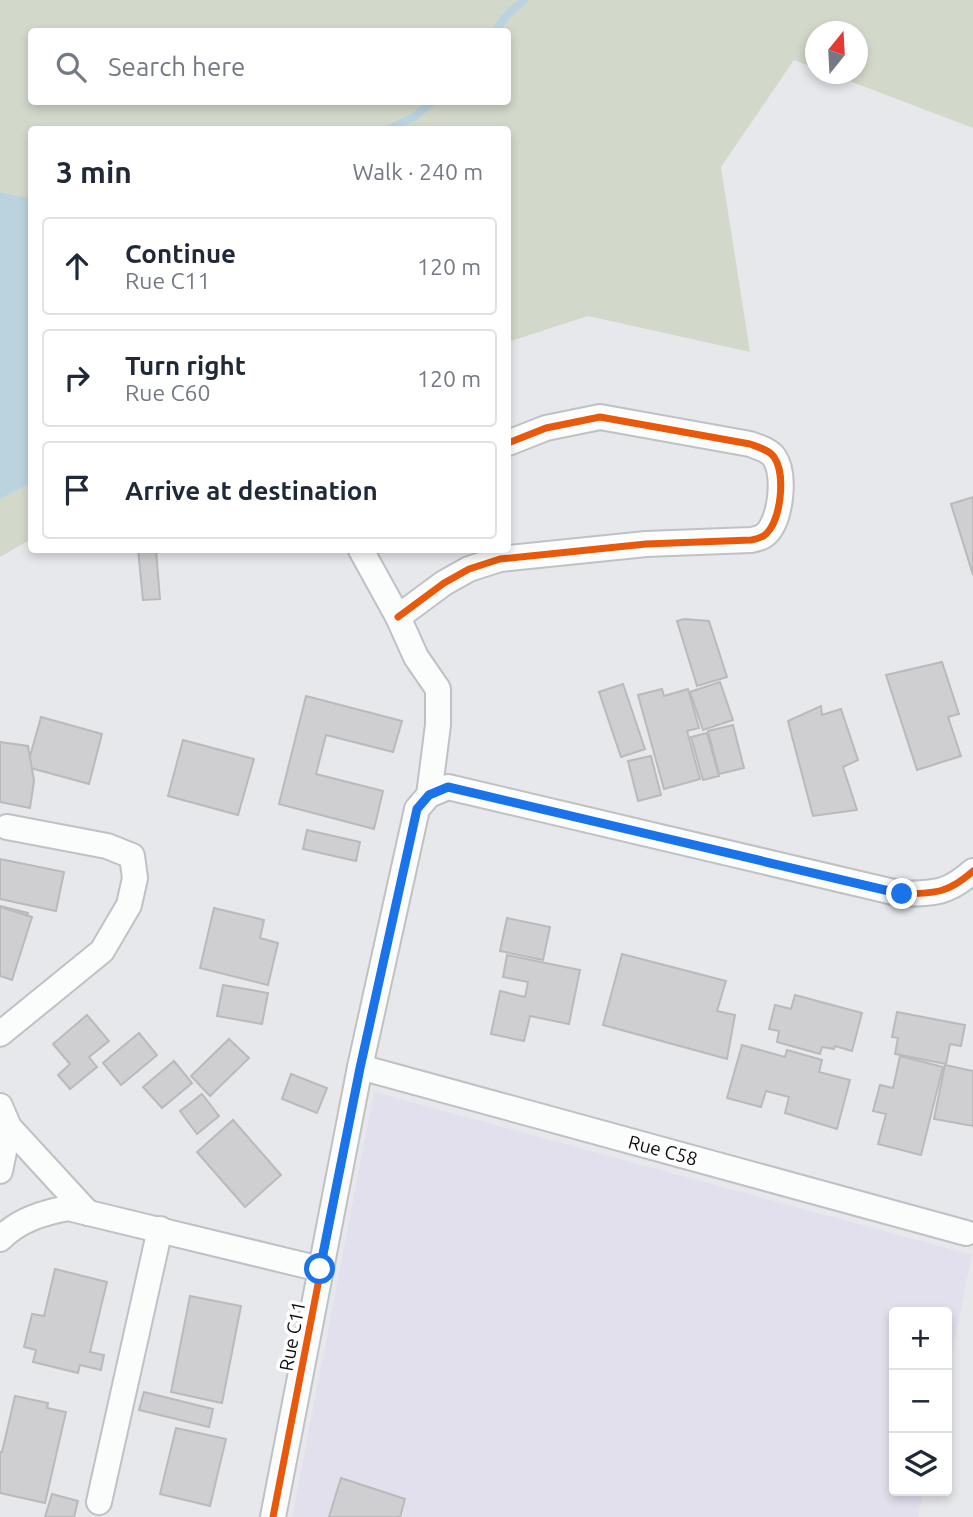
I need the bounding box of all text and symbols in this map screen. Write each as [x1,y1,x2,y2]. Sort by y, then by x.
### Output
north arrow [805,21,868,84]
search box [28,28,511,105]
icon: search [52,48,90,86]
text: Search here [108,52,245,81]
text: 3 min [56,155,132,189]
text: Walk · 240 m [352,159,483,184]
text: Continue [125,239,236,268]
icon: ahead [58,247,96,285]
text: 120 m [417,254,481,279]
text: Rue C11 [125,268,210,293]
text: Turn right [125,351,246,380]
icon: right [58,359,96,397]
text: 120 m [417,366,481,391]
text: Rue C60 [125,380,210,405]
icon: arrive [58,471,96,509]
text: Arrive at destination [125,476,378,505]
route end [886,878,917,909]
street label: Rue C58 [626,1130,700,1170]
route start [304,1253,335,1284]
street label: Rue C11 [274,1299,310,1373]
map controls [889,1307,952,1496]
button: + [889,1307,952,1370]
button: − [889,1370,952,1433]
button: layers [889,1433,952,1496]

